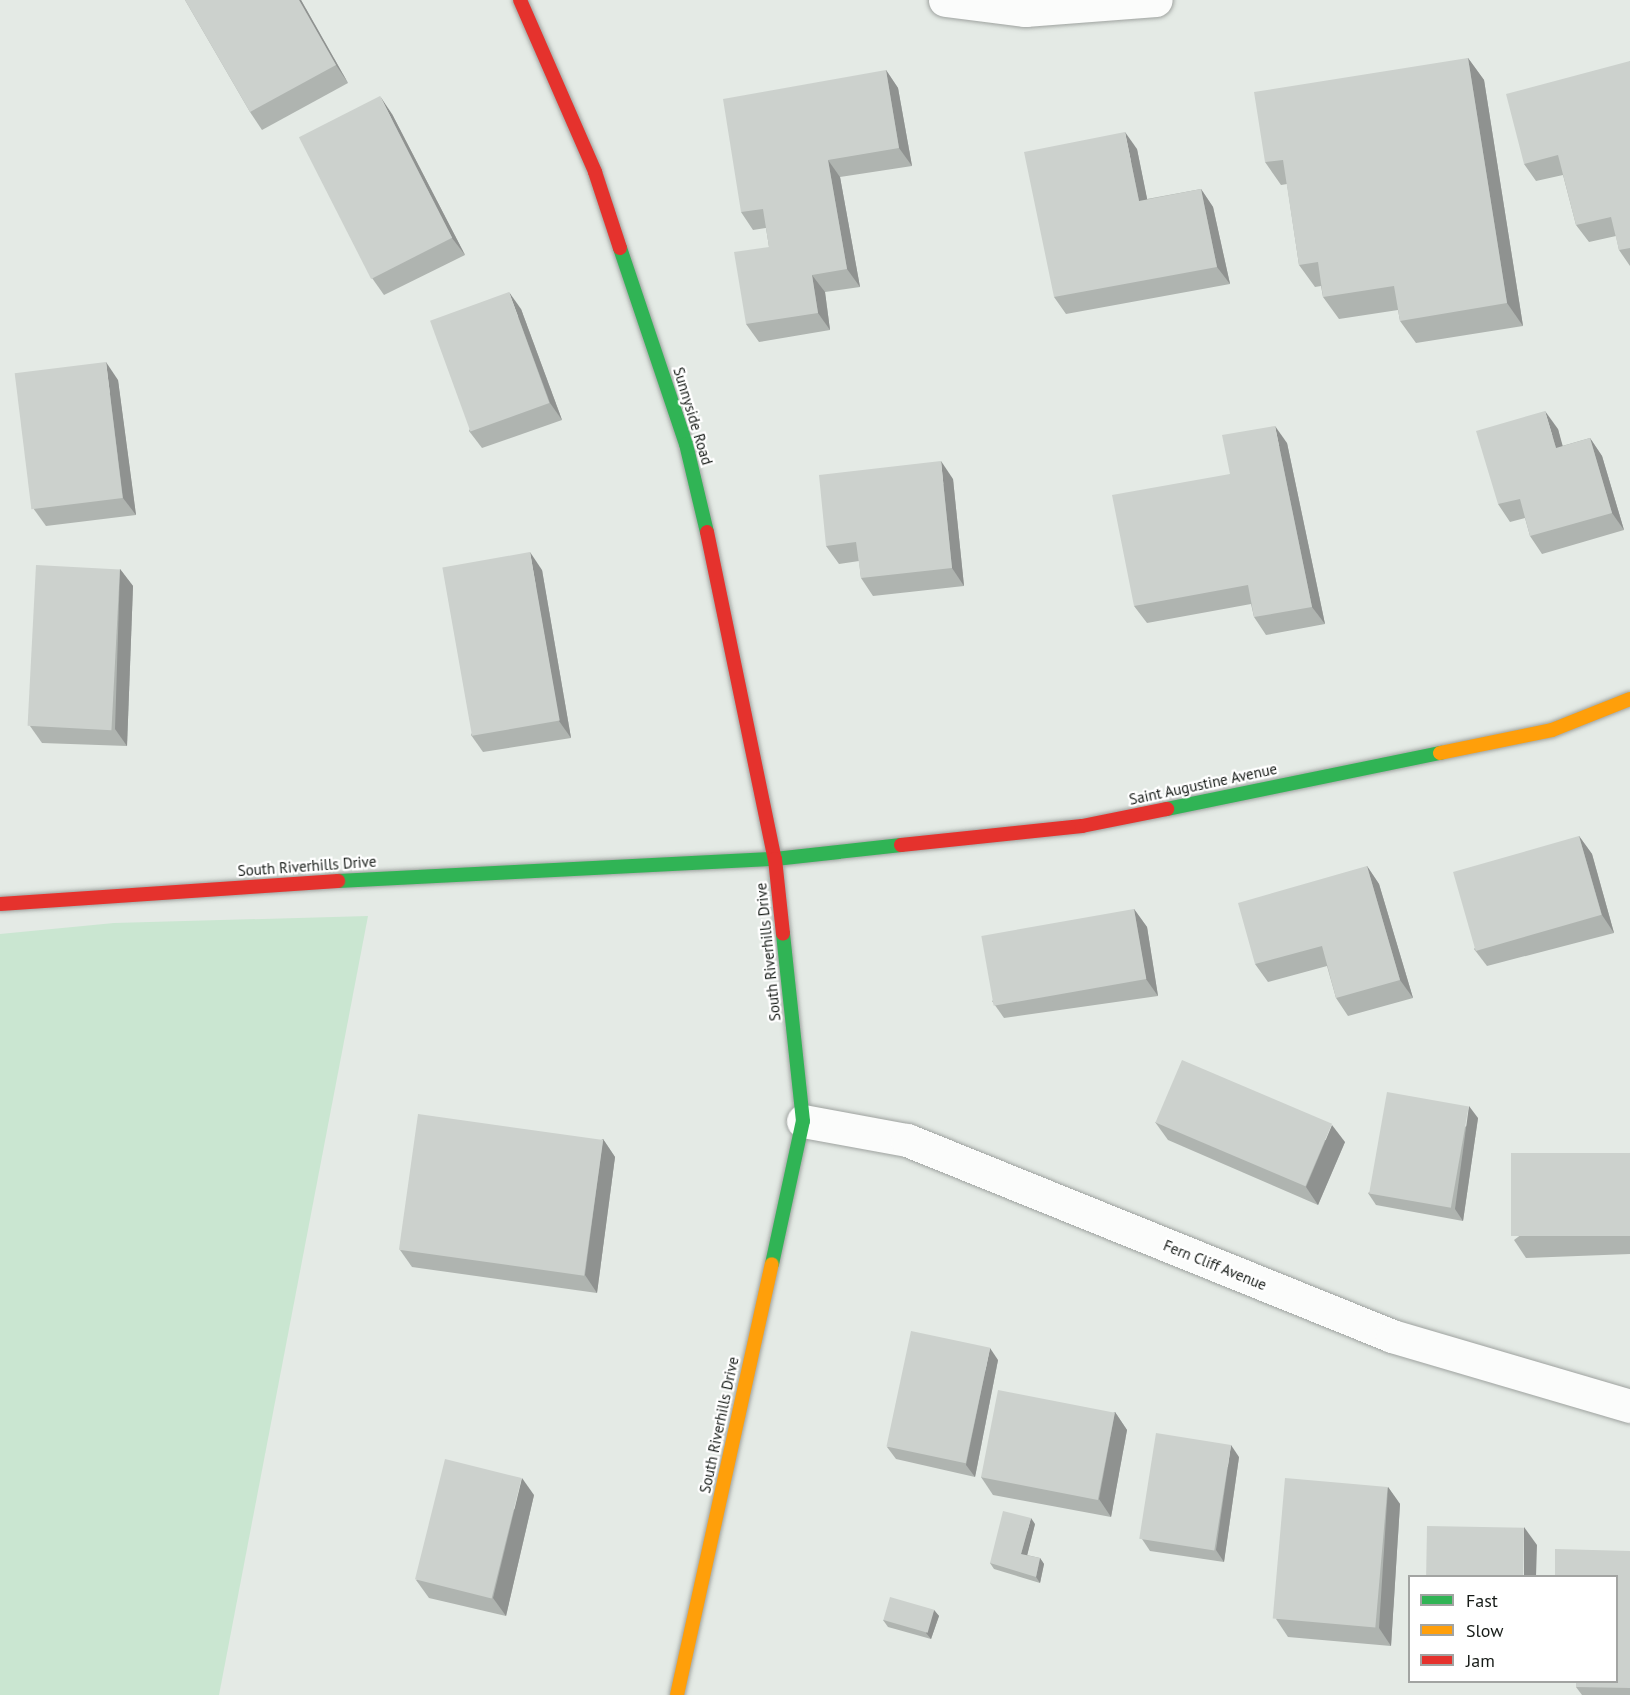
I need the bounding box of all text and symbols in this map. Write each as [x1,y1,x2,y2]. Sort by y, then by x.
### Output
street label: Sunnyside Road [670,365,716,467]
street label: Saint Augustine Avenue [1127,759,1279,809]
street label: South Riverhills Drive [237,852,377,880]
street label: South Riverhills Drive [752,882,784,1022]
street label: Fern Cliff Avenue [1161,1236,1269,1294]
street label: South Riverhills Drive [696,1355,742,1495]
legend [1408,1575,1618,1683]
text: Fast [1466,1589,1498,1612]
text: Slow [1466,1619,1504,1642]
text: Jam [1466,1649,1495,1672]

